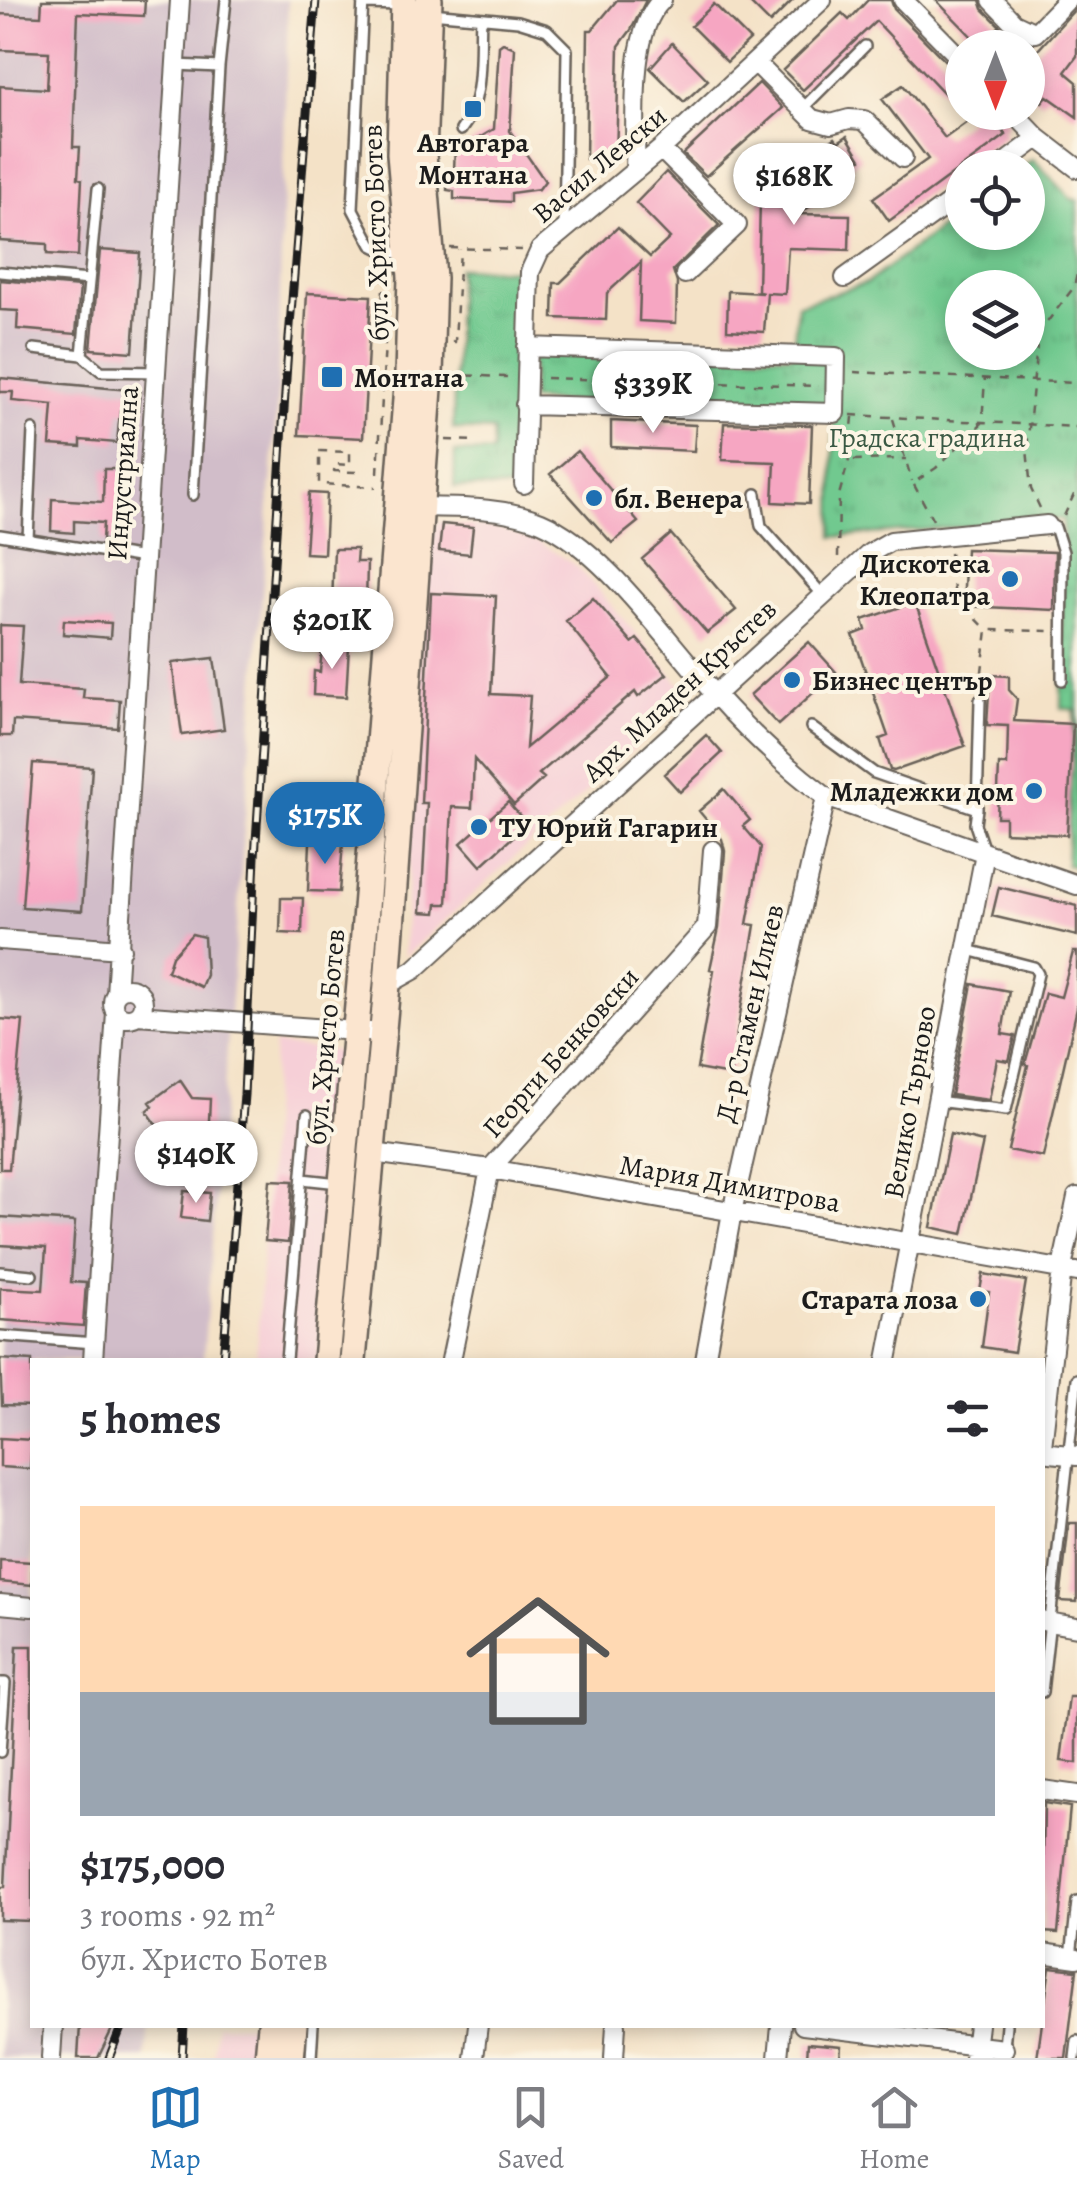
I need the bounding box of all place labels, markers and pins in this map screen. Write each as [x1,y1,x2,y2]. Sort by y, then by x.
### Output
marker: Автогара Монтана [462,98,484,120]
place label: Автогара Монтана [416,124,529,194]
pin: $168K [724,143,864,228]
pin: $339K [583,351,723,436]
place label: Монтана [354,359,464,397]
marker: Монтана [319,364,345,390]
place label: бл. Венера [614,480,744,518]
marker: бл. Венера [583,487,605,509]
place label: Дискотека Клеопатра [859,545,991,615]
marker: Дискотека Клеопатра [999,568,1021,590]
pin: $201K [262,587,402,672]
place label: Бизнес център [812,662,993,700]
marker: Бизнес център [781,669,803,691]
place label: Младежки дом [830,773,1014,811]
marker: Младежки дом [1023,780,1045,802]
pin: $175K [255,782,395,867]
place label: ТУ Юрий Гагарин [499,809,718,847]
marker: ТУ Юрий Гагарин [468,816,490,838]
pin: $140K [126,1121,266,1206]
place label: Старата лоза [801,1281,959,1319]
marker: Старата лоза [967,1288,989,1310]

